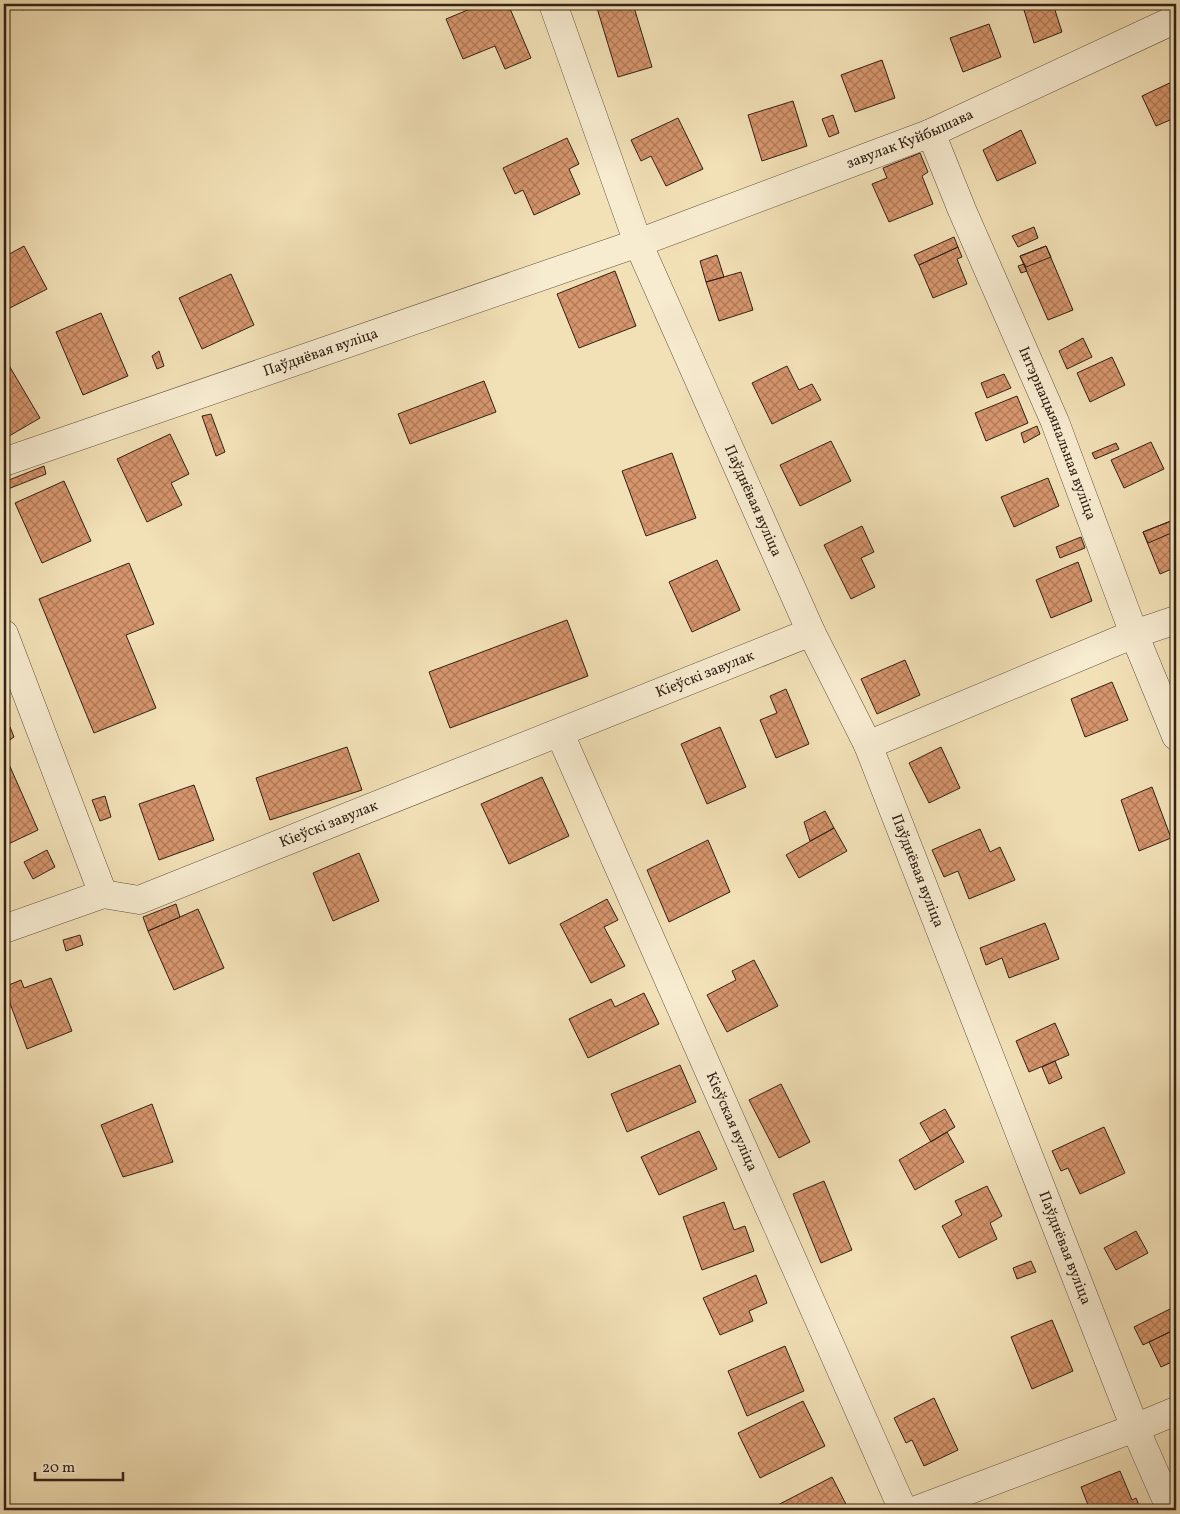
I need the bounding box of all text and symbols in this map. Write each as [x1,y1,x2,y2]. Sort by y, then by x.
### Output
street label: завулак Куйбышава [844,104,977,174]
street label: Паўднёвая вуліца [260,323,381,382]
street label: Інтэрнацыянальная вуліца [1013,343,1101,523]
street label: Паўднёвая вуліца [719,442,787,560]
street label: Кіеўскі завулак [653,645,757,703]
street label: Кіеўскі завулак [276,795,381,853]
street label: Паўднёвая вуліца [885,811,949,931]
street label: Кіеўская вуліца [700,1069,763,1175]
street label: Паўднёвая вуліца [1033,1188,1096,1308]
scale bar [35,1449,122,1481]
text: 20 m [42,1458,75,1479]

